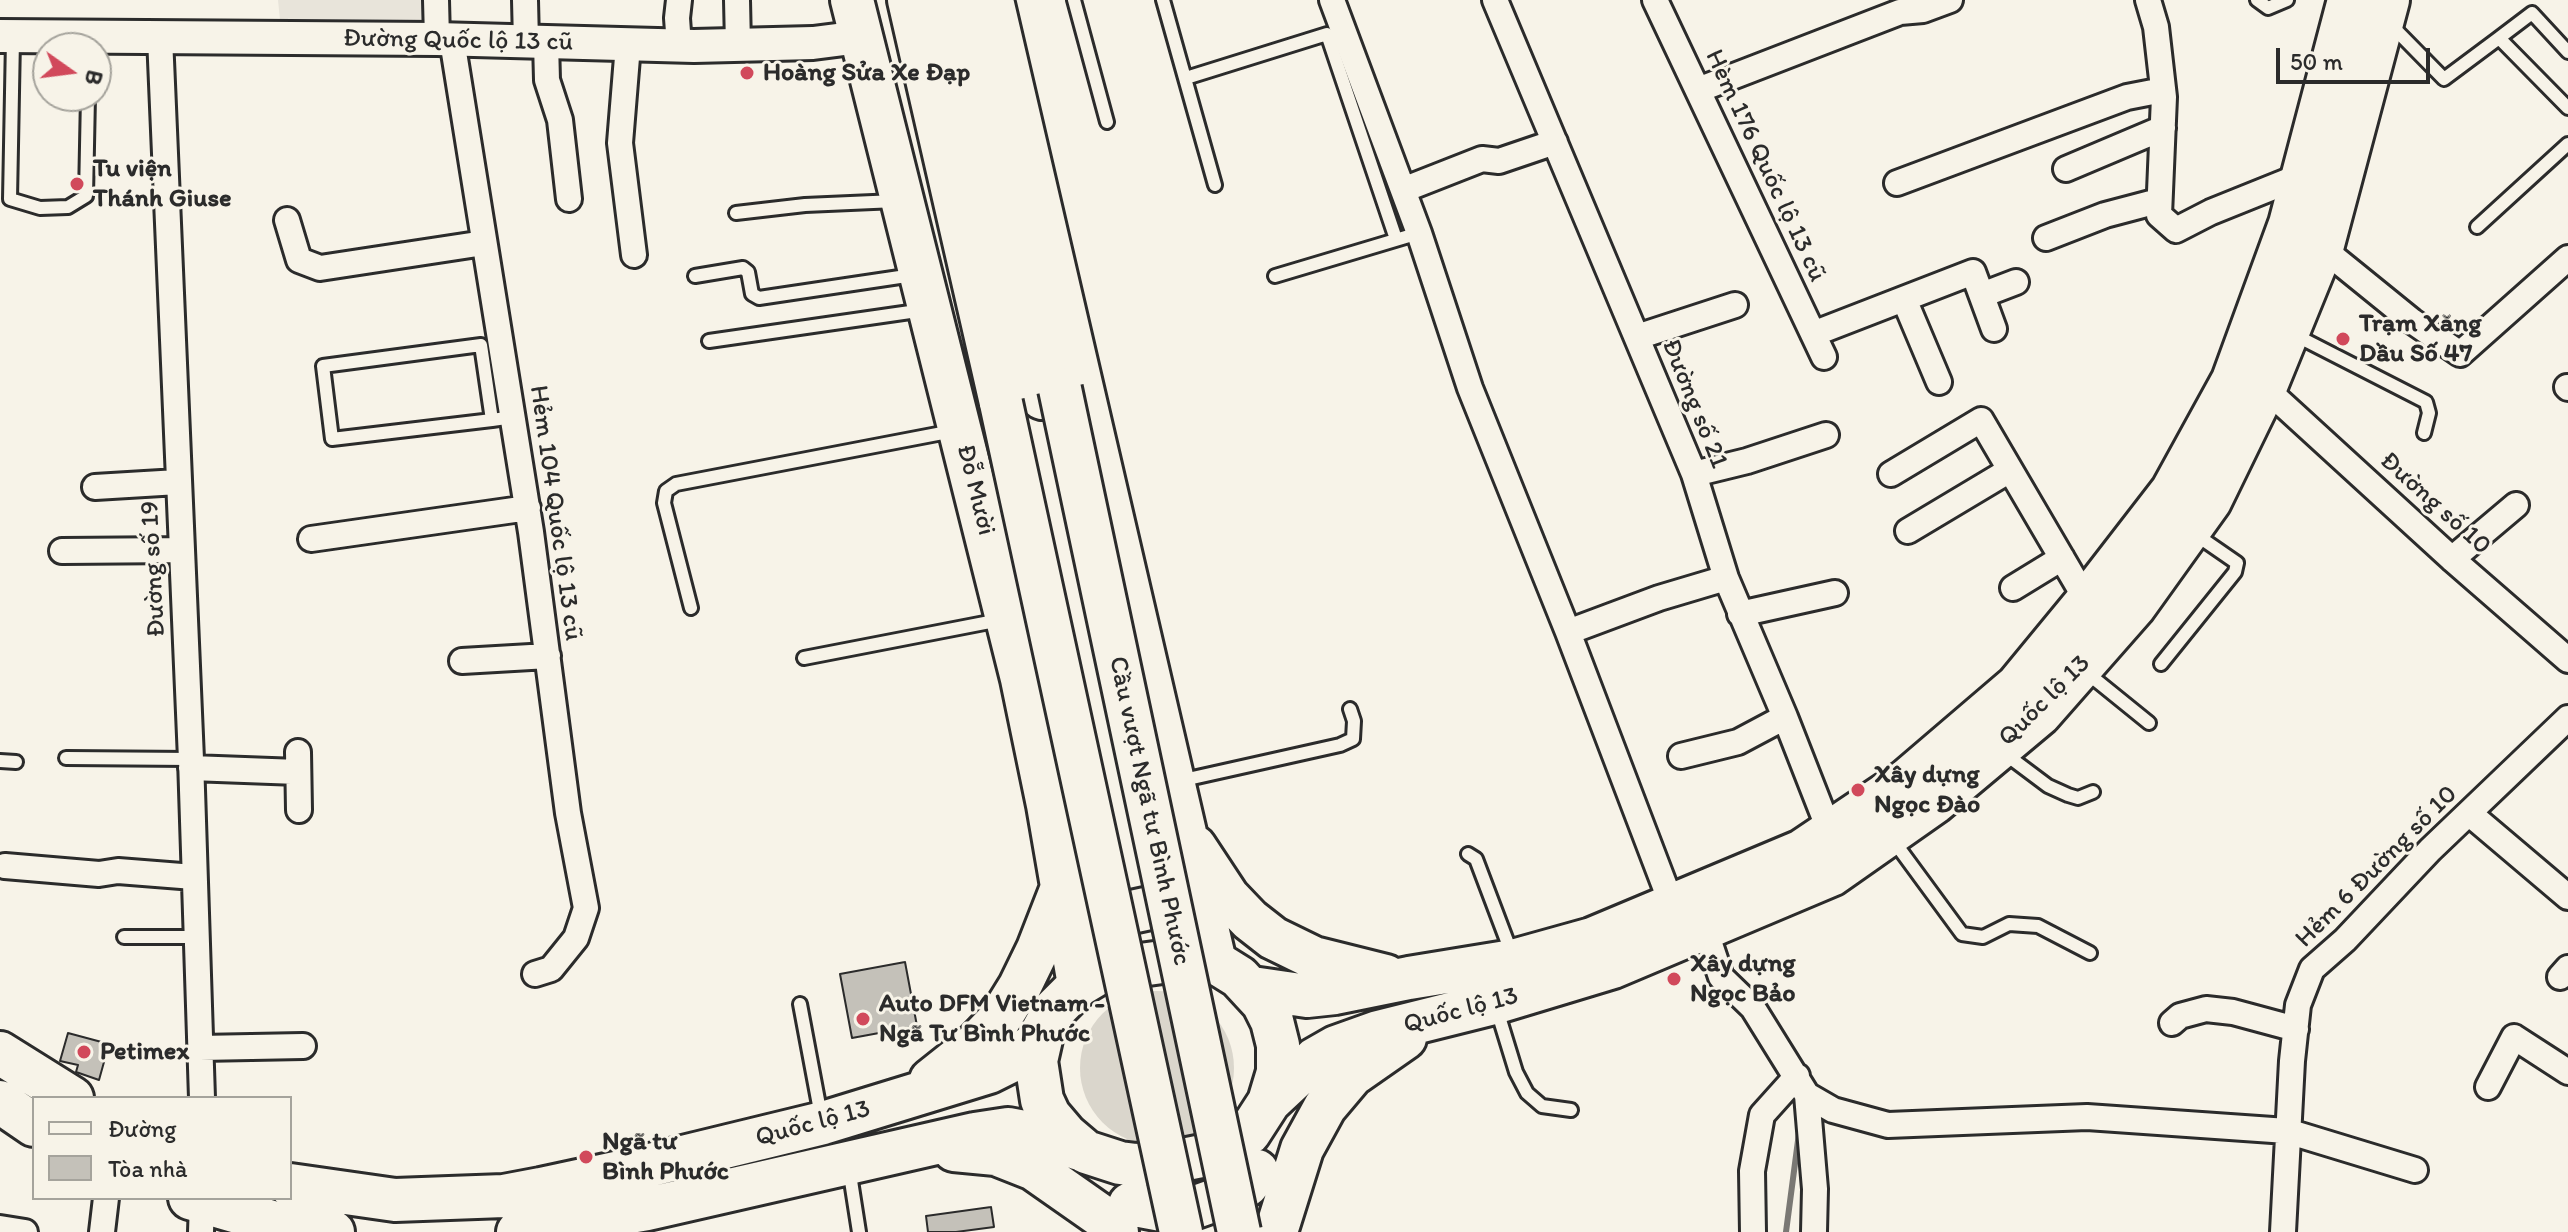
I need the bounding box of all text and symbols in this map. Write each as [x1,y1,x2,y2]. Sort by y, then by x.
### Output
street label: Đường Quốc lộ 13 cũ [343,23,573,59]
north arrow [32,32,112,112]
scale bar [2280,32,2434,82]
street label: Hèm 176 Quốc lộ 13 cũ [1698,45,1832,287]
text: 50 m [2290,47,2343,76]
place label: Hoàng Sửa Xe Đạp [763,57,970,89]
marker: Hoàng Sửa Xe Đạp [738,64,756,82]
text: B [79,67,109,88]
place label: Tu viện Thánh Giuse [93,153,232,214]
marker: Tu viện Thánh Giuse [68,175,86,193]
place label: Trạm Xăng Dầu Số 47 [2359,308,2481,370]
marker: Trạm Xăng Dầu Số 47 [2334,330,2352,348]
street label: Đường số 21 [1654,335,1734,473]
street label: Hẻm 104 Quốc lộ 13 cũ [522,383,588,643]
street label: Đỗ Mười [949,441,1001,539]
street label: Đường số 10 [2373,446,2497,562]
street label: Đường số 19 [135,500,173,638]
street label: Quốc lộ 13 [1992,648,2098,754]
street label: Cầu vượt Ngã tư Bình Phước [1101,654,1197,968]
place label: Xây dựng Ngọc Đào [1874,759,1980,820]
street label: Hẻm 6 Đường số 10 [2289,779,2465,955]
marker: Xây dựng Ngọc Đào [1849,781,1867,799]
place label: Xây dựng Ngọc Bảo [1690,948,1796,1010]
marker: Xây dựng Ngọc Bảo [1665,970,1683,988]
street label: Quốc lộ 13 [1400,981,1522,1041]
place label: Auto DFM Vietnam - Ngã Tư Bình Phước [879,988,1105,1050]
marker: Auto DFM Vietnam - Ngã Tư Bình Phước [854,1010,872,1028]
place label: Petimex [100,1036,189,1068]
marker: Petimex [75,1043,93,1061]
street label: Quốc lộ 13 [752,1094,874,1154]
legend [32,1096,292,1200]
text: Đường [108,1114,177,1143]
place label: Ngã tư Bình Phước [602,1126,729,1188]
marker: Ngã tư Bình Phước [577,1148,595,1166]
text: Tòa nhà [108,1154,188,1183]

